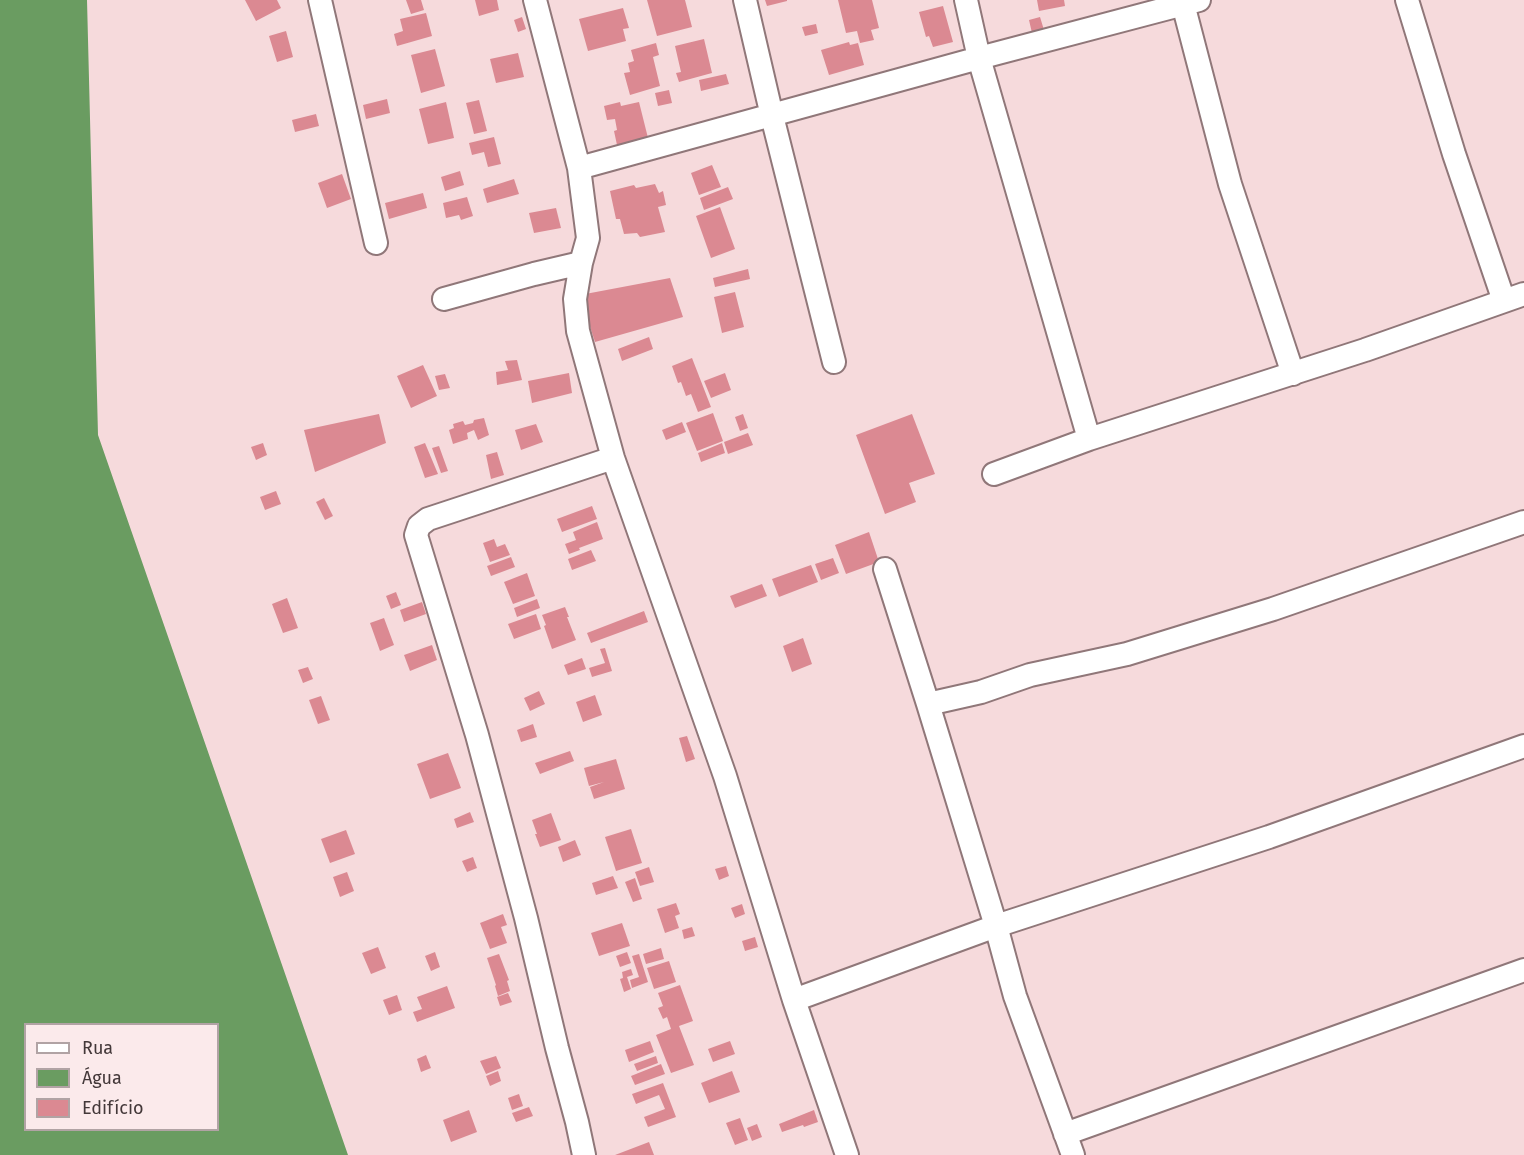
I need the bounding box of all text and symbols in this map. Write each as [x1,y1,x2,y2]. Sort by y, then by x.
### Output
legend [24,1023,219,1131]
text: Rua [82,1037,113,1059]
text: Água [82,1067,122,1089]
text: Edifício [82,1097,144,1119]

